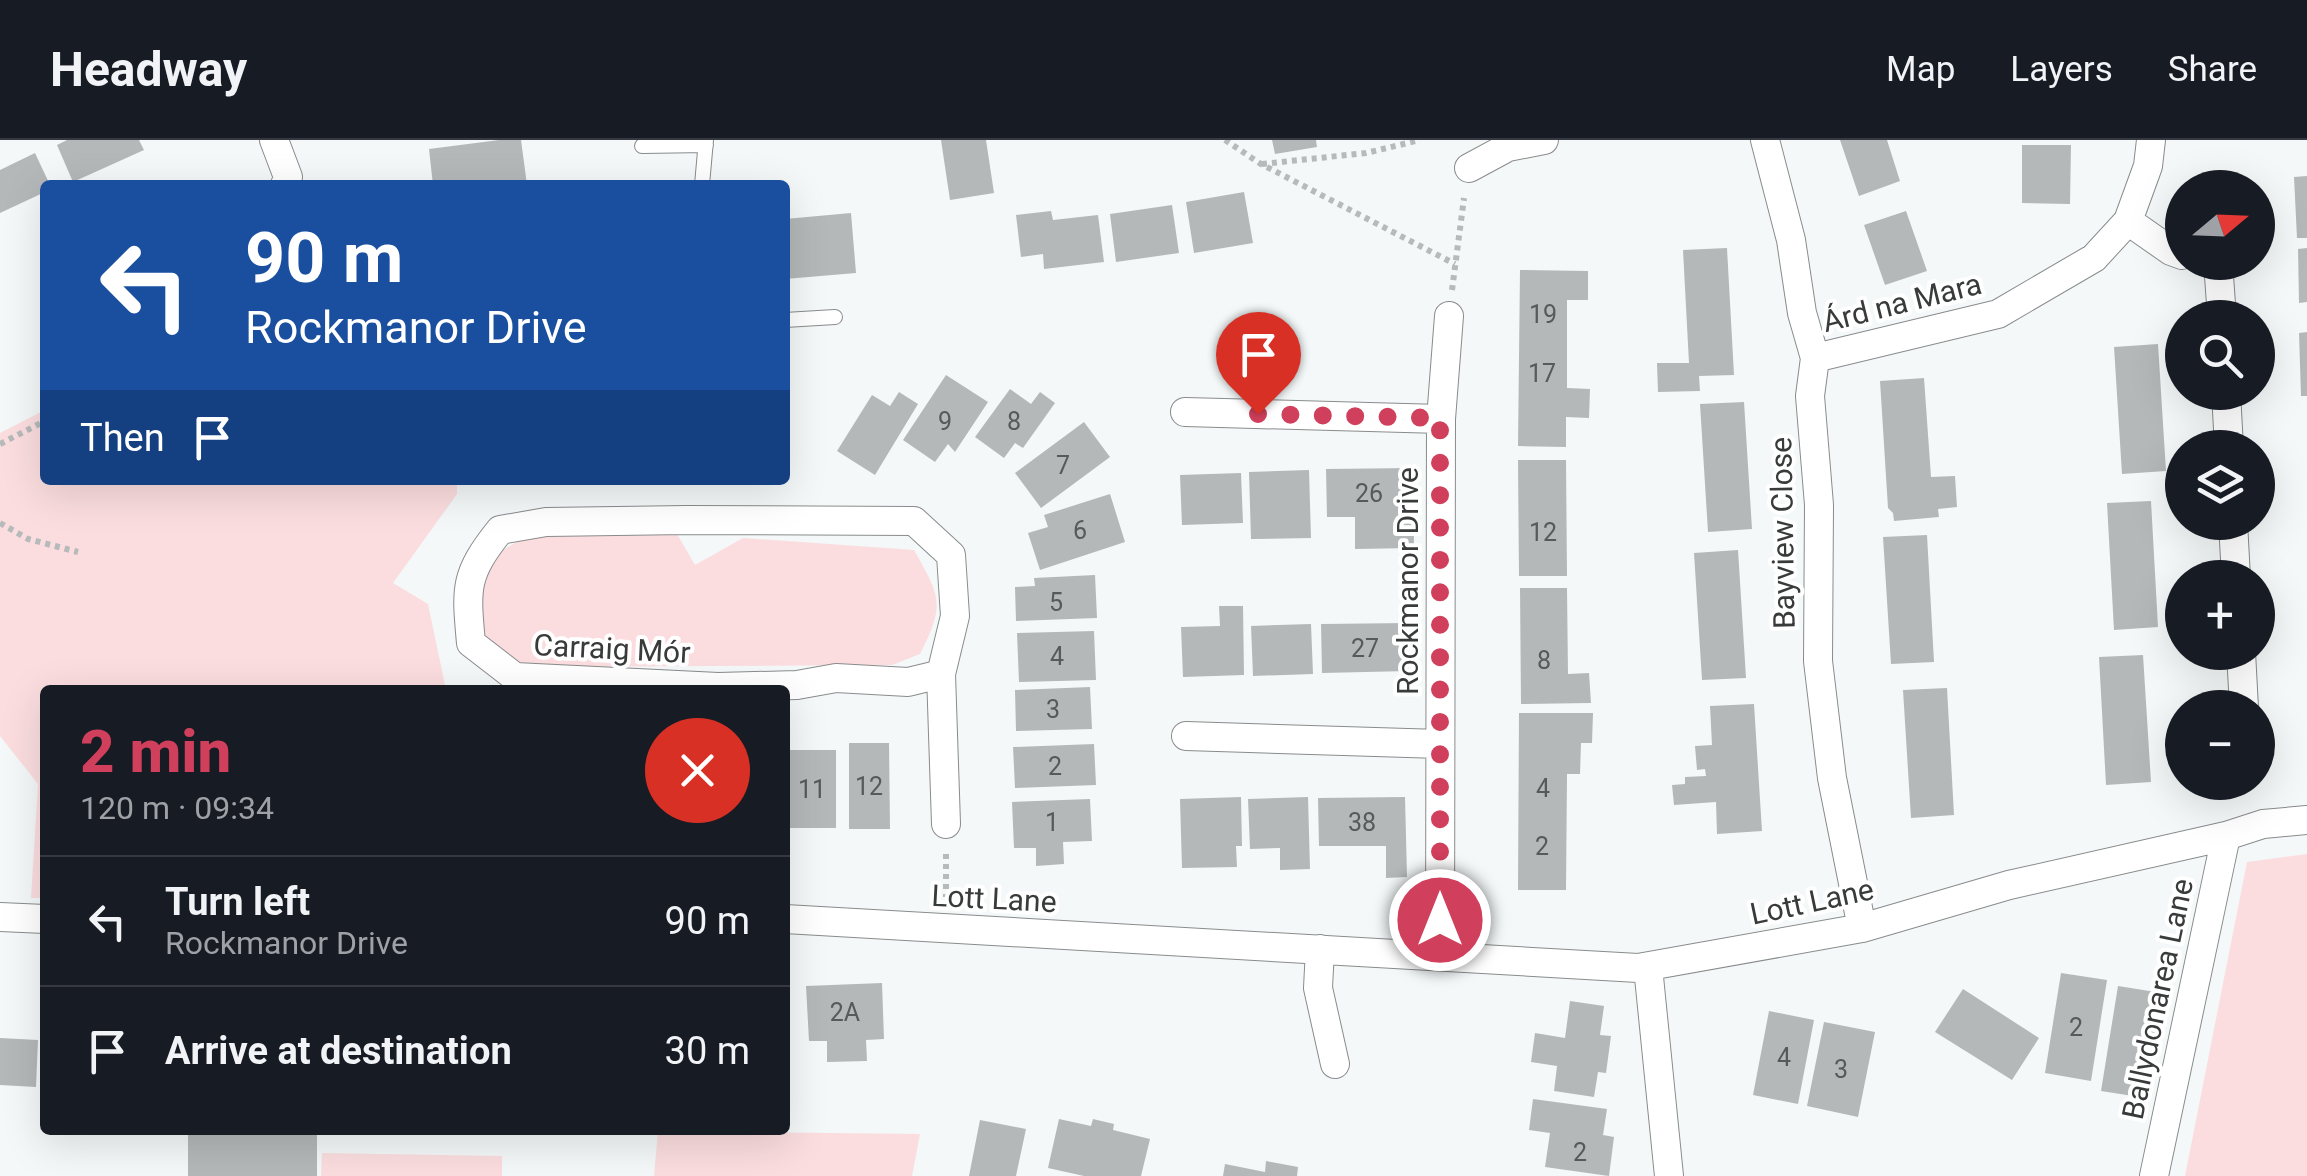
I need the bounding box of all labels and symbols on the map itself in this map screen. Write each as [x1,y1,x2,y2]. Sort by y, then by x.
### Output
north arrow [2165,170,2275,280]
street label: Árd na Mara [1819,266,1985,339]
house number: 19 [1529,300,1557,329]
pin [1216,312,1301,415]
house number: 17 [1528,359,1556,388]
house number: 9 [938,407,952,436]
house number: 8 [1007,407,1021,436]
street label: Bayview Close [1763,437,1802,629]
house number: 7 [1056,451,1070,480]
street label: Rockmanor Drive [1390,467,1425,695]
house number: 26 [1355,479,1383,508]
house number: 6 [1073,516,1087,545]
house number: 12 [1529,518,1557,547]
house number: 5 [1049,588,1063,617]
street label: Carraig Mór [533,627,691,670]
house number: 27 [1351,634,1379,663]
house number: 4 [1050,642,1064,671]
house number: 8 [1537,646,1551,675]
house number: 3 [1046,695,1060,724]
house number: 2 [1048,752,1062,781]
house number: 12 [855,772,883,801]
house number: 4 [1536,774,1550,803]
house number: 11 [798,775,826,804]
house number: 1 [1045,808,1059,837]
house number: 38 [1348,808,1376,837]
house number: 2 [1535,832,1549,861]
position arrow [1388,868,1492,972]
street label: Lott Lane [1747,871,1877,932]
street label: Ballydonarea Lane [2115,875,2200,1122]
street label: Lott Lane [931,878,1058,919]
house number: 2A [830,998,860,1027]
house number: 2 [2069,1013,2083,1042]
house number: 4 [1777,1043,1791,1072]
house number: 3 [1834,1055,1848,1084]
house number: 2 [1573,1138,1587,1167]

